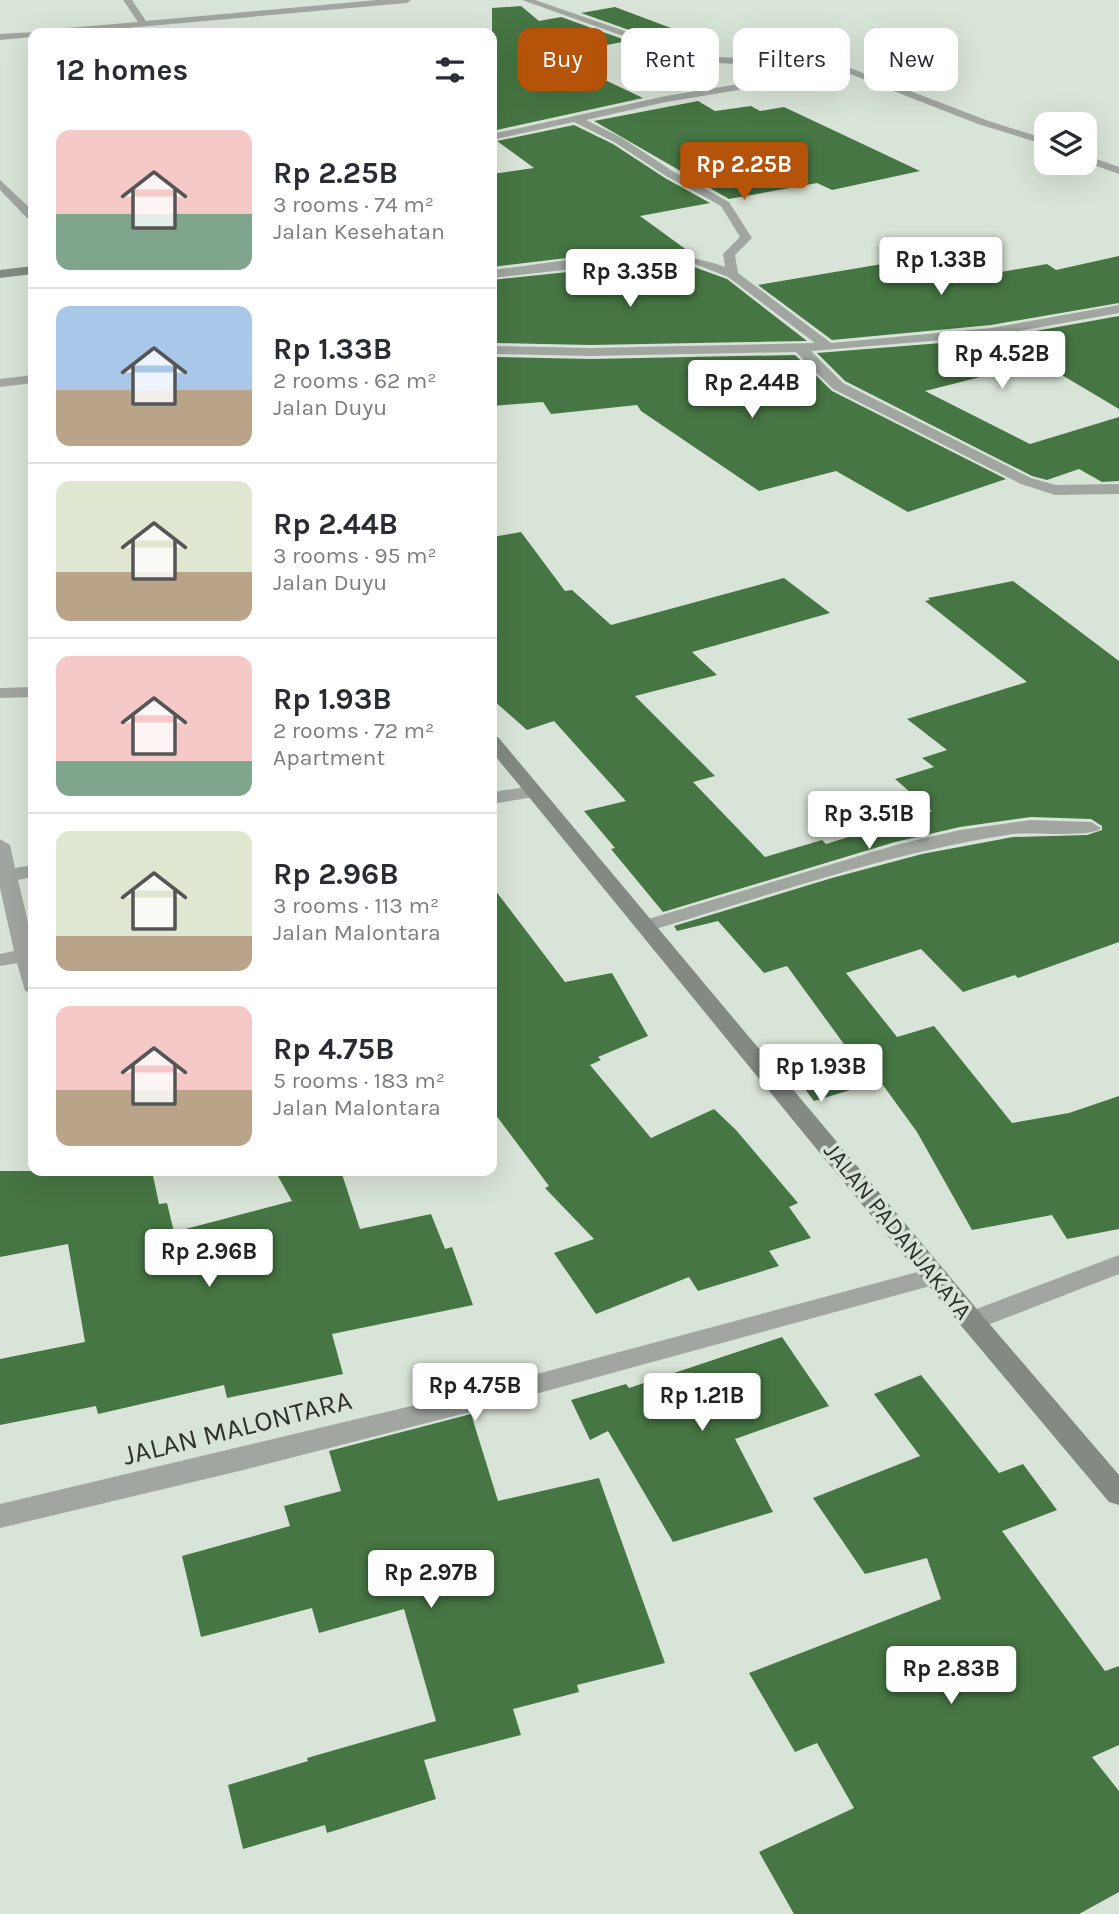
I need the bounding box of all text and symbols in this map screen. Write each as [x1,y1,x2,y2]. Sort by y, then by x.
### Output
chip: Buy [518,28,607,91]
chip: Rent [621,28,719,91]
chip: Filters [733,28,850,91]
chip: New [864,28,958,91]
icon: filters [431,51,469,89]
text: 12 homes [56,52,188,88]
map controls [1034,112,1097,175]
button: layers [1034,112,1097,175]
pin: Rp 2.25B [672,142,816,202]
text: Rp 2.25B [696,151,792,178]
text: Rp 2.25B [273,155,398,191]
icon: home [112,158,196,242]
text: 3 rooms · 74 m² [273,191,434,218]
text: Jalan Kesehatan [273,218,445,245]
pin: Rp 1.33B [869,238,1013,297]
text: Rp 1.33B [895,246,987,273]
pin: Rp 3.35B [558,250,702,309]
text: Rp 3.35B [582,258,678,285]
text: Rp 1.33B [273,331,392,367]
pin: Rp 4.52B [930,332,1074,391]
icon: home [112,334,196,418]
text: Rp 4.52B [954,340,1050,367]
pin: Rp 2.44B [680,360,824,420]
text: 2 rooms · 62 m² [273,367,437,394]
text: Rp 2.44B [704,369,800,396]
text: Jalan Duyu [273,394,387,421]
text: Rp 2.44B [273,506,398,542]
icon: home [112,509,196,593]
text: 3 rooms · 95 m² [273,542,437,569]
text: Jalan Duyu [273,569,387,596]
text: Rp 1.93B [273,681,392,717]
icon: home [112,684,196,768]
text: 2 rooms · 72 m² [273,717,434,744]
text: Apartment [273,744,385,771]
pin: Rp 3.51B [797,792,941,851]
text: Rp 3.51B [824,800,914,827]
text: Rp 2.96B [273,856,399,892]
icon: home [112,859,196,943]
text: 3 rooms · 113 m² [273,892,439,919]
text: Jalan Malontara [273,919,441,946]
text: Rp 4.75B [273,1031,394,1067]
icon: home [112,1034,196,1118]
pin: Rp 1.93B [749,1044,893,1104]
text: Rp 1.93B [775,1053,867,1080]
text: 5 rooms · 183 m² [273,1067,445,1094]
text: Jalan Malontara [273,1094,441,1121]
street label: JALAN PADANJAKAYA [818,1137,978,1325]
pin: Rp 2.96B [137,1230,281,1289]
text: Rp 2.96B [161,1238,257,1265]
pin: Rp 4.75B [403,1364,547,1423]
text: Rp 4.75B [428,1372,522,1399]
pin: Rp 1.21B [630,1374,774,1433]
text: Rp 1.21B [660,1382,744,1409]
street label: JALAN MALONTARA [119,1383,355,1472]
pin: Rp 2.97B [359,1550,503,1610]
text: Rp 2.97B [384,1559,478,1586]
pin: Rp 2.83B [879,1646,1023,1706]
text: Rp 2.83B [902,1655,1000,1682]

